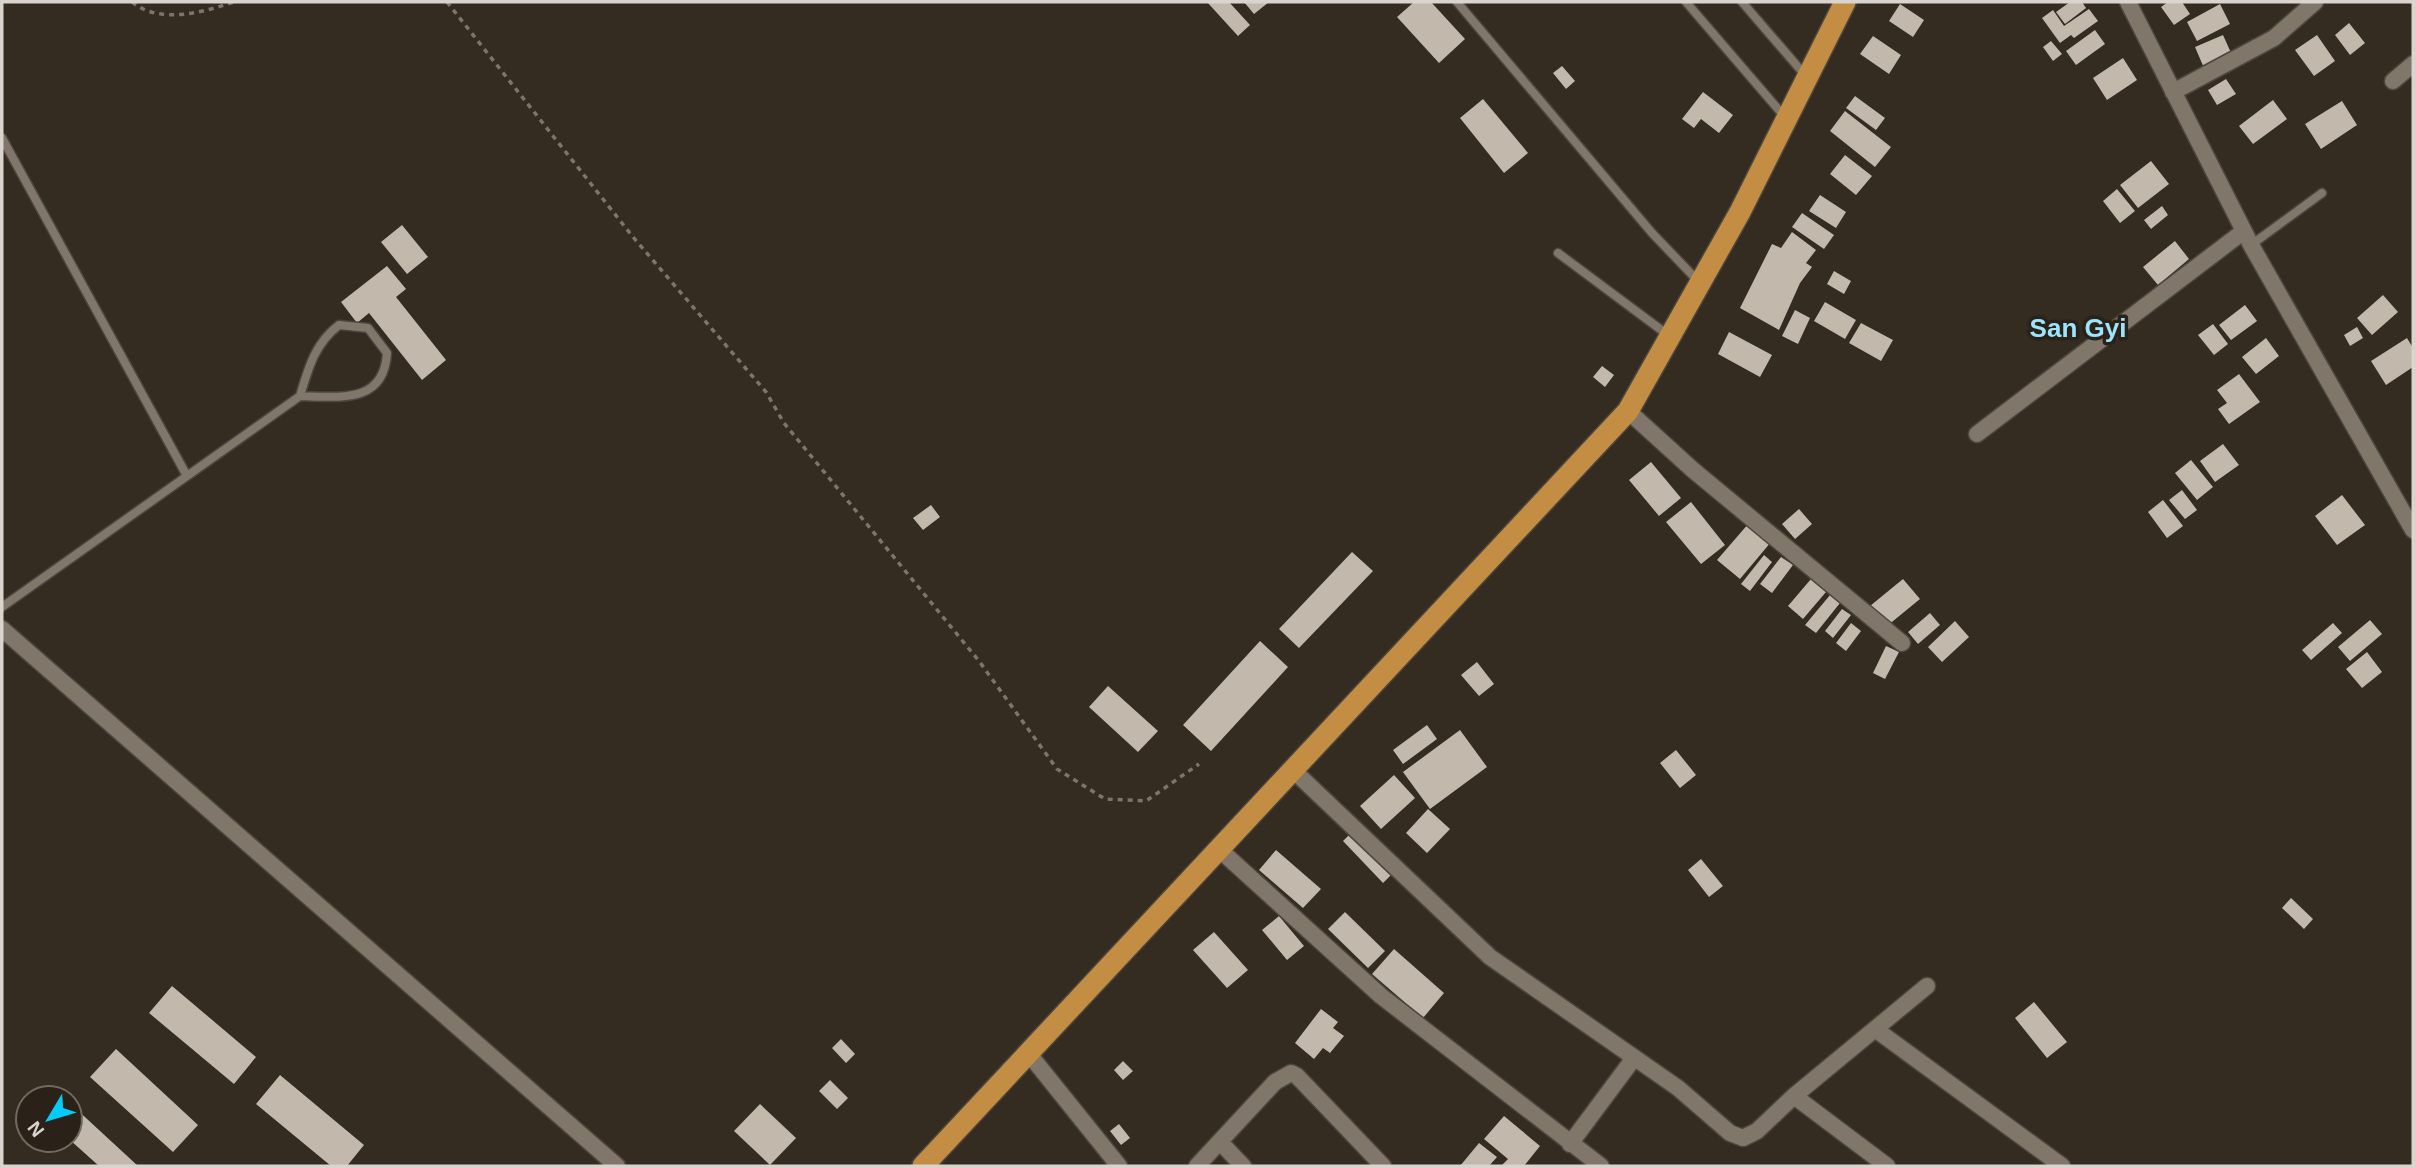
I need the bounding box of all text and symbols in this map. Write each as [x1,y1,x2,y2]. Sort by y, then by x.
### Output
district label: San Gyi [2030,313,2126,343]
north arrow [14,1084,84,1154]
text: N [23,1117,48,1141]

